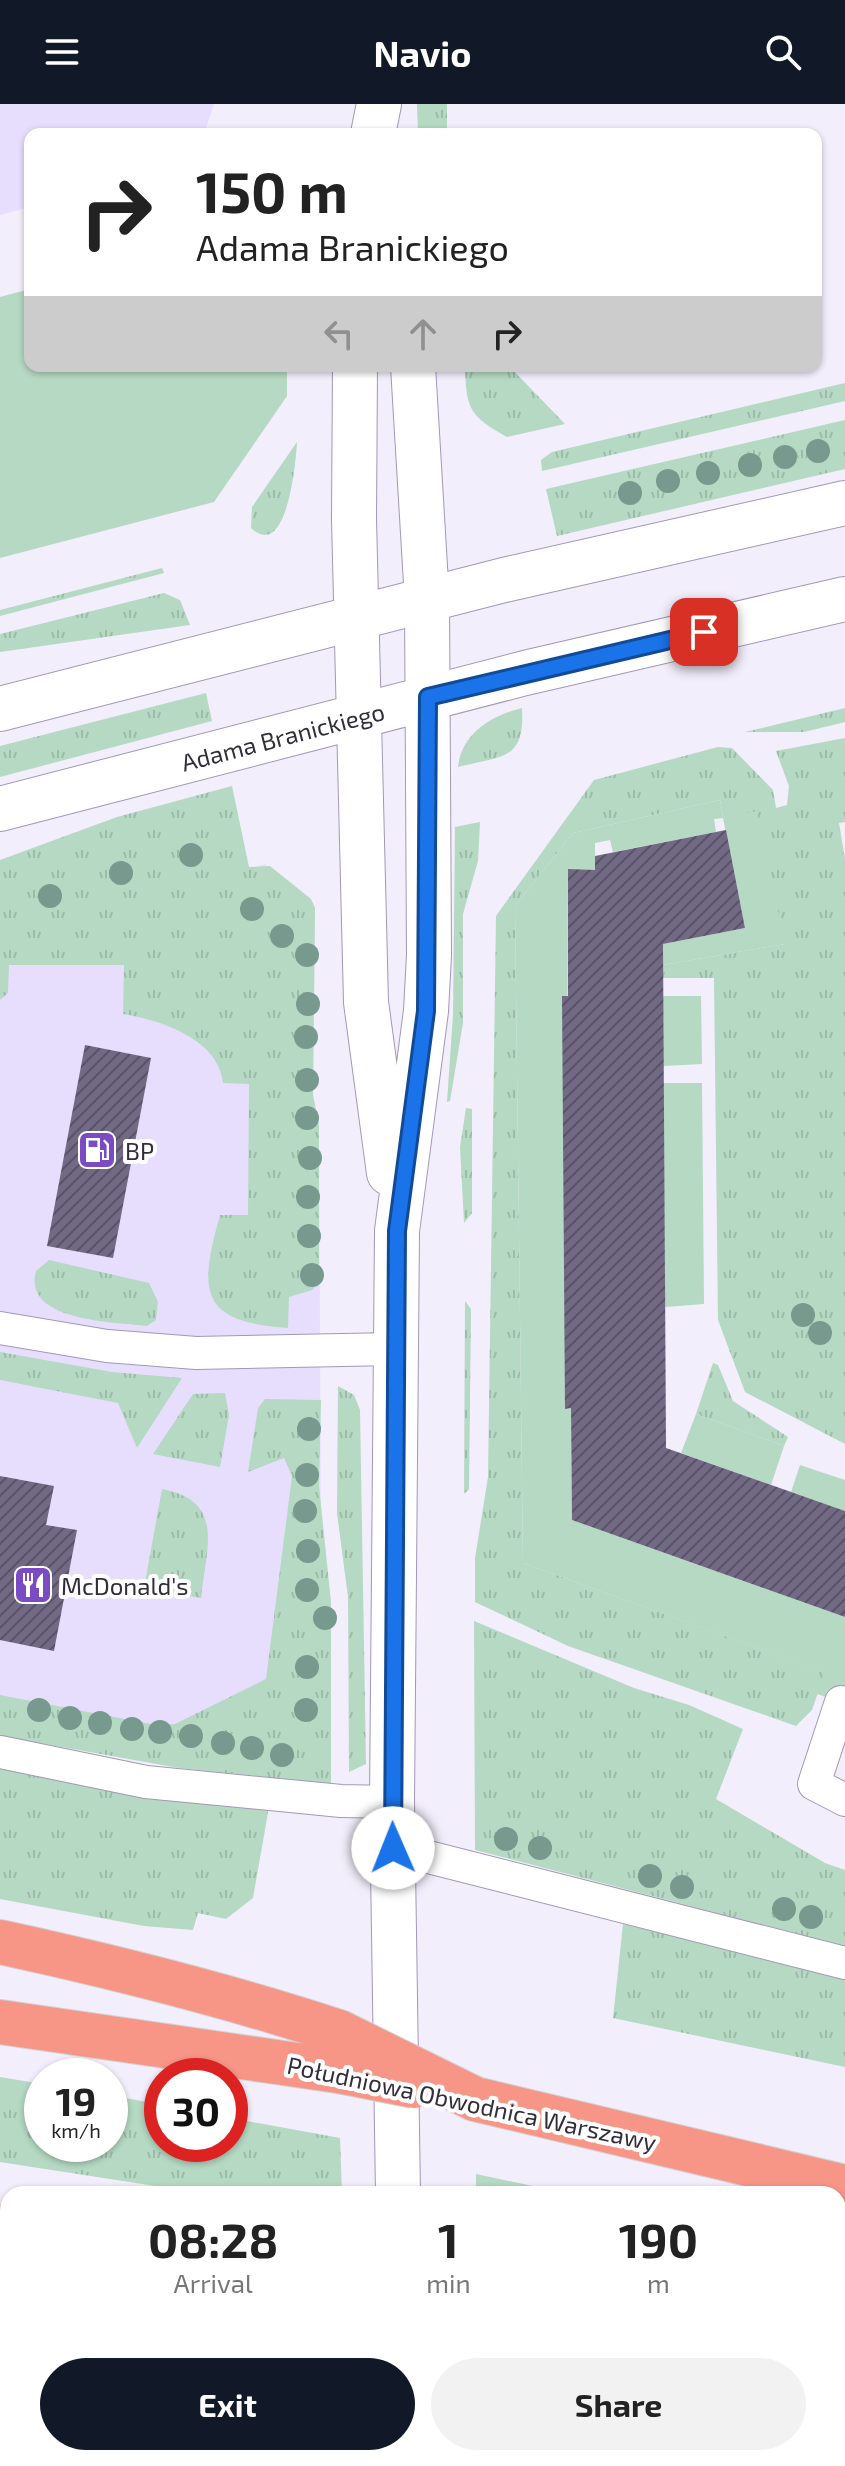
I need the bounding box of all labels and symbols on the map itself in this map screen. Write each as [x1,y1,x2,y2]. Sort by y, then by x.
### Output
pin [670,598,738,666]
street label: Adama Branickiego [178,696,387,776]
fuel station icon: BP [76,1129,118,1171]
place label: BP [125,1136,154,1165]
restaurant icon: McDonald's [12,1564,54,1606]
place label: McDonald's [61,1571,189,1600]
position arrow [351,1806,435,1890]
street label: Południowa Obwodnica Warszawy [285,2050,659,2156]
speed limit sign: 30 [144,2058,248,2162]

